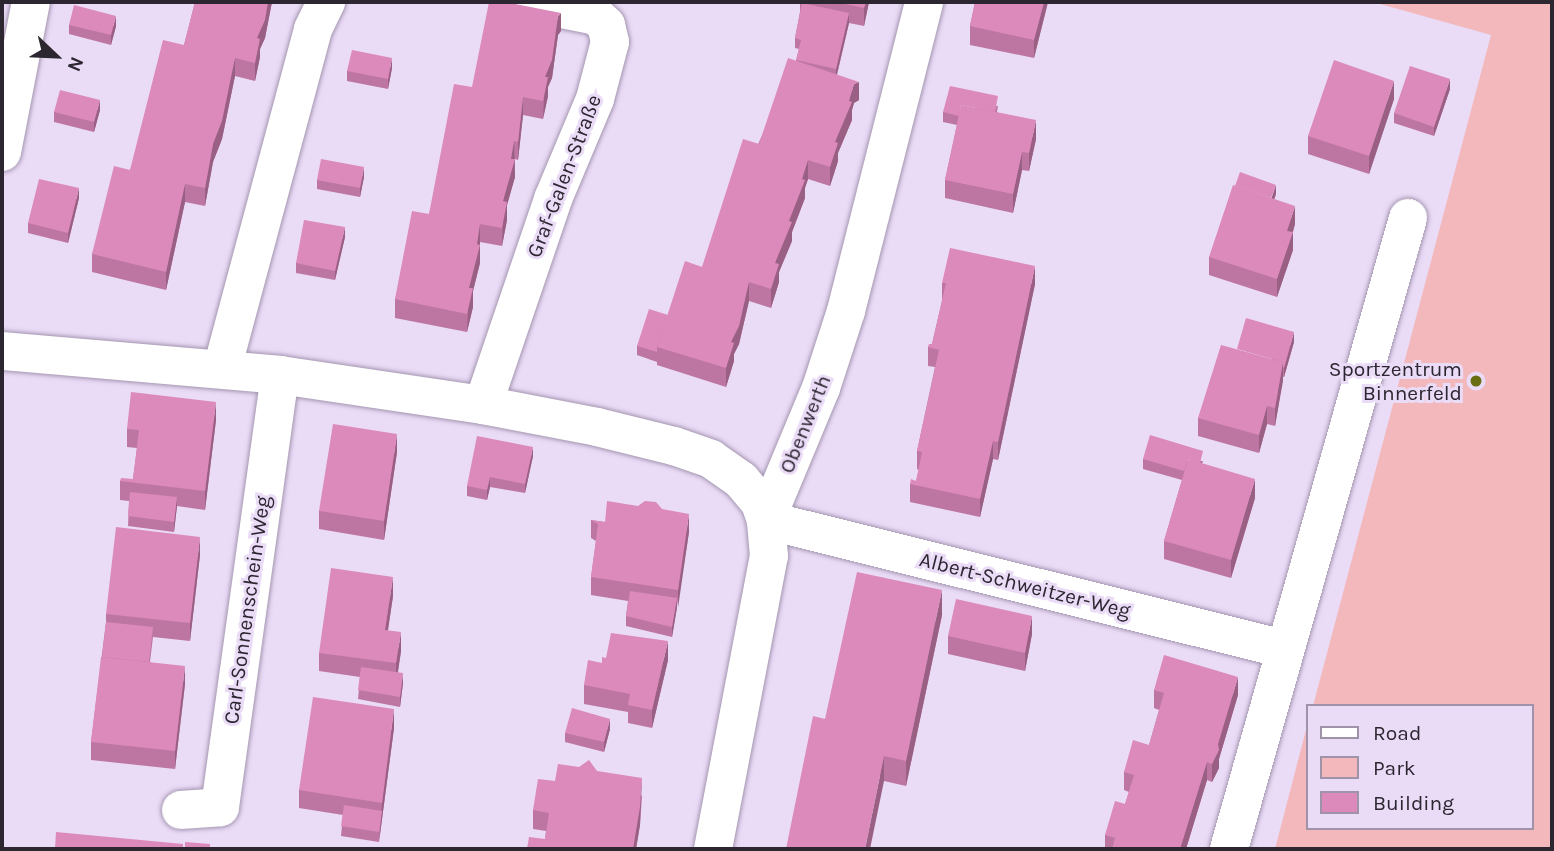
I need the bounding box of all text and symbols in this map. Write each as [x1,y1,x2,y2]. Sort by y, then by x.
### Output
north arrow [21,21,91,91]
text: N [63,54,88,75]
street label: Graf-Galen-Straße [521,91,607,261]
place label: Sportzentrum Binnerfeld [1329,356,1462,406]
street label: Obenwerth [774,371,836,477]
marker: Sportzentrum Binnerfeld [1468,373,1484,389]
street label: Carl-Sonnenschein-Weg [218,494,276,726]
street label: Albert-Schweitzer-Weg [917,547,1133,623]
legend [1306,704,1533,830]
text: Road [1373,721,1421,745]
text: Park [1373,756,1416,780]
text: Building [1373,791,1454,815]

